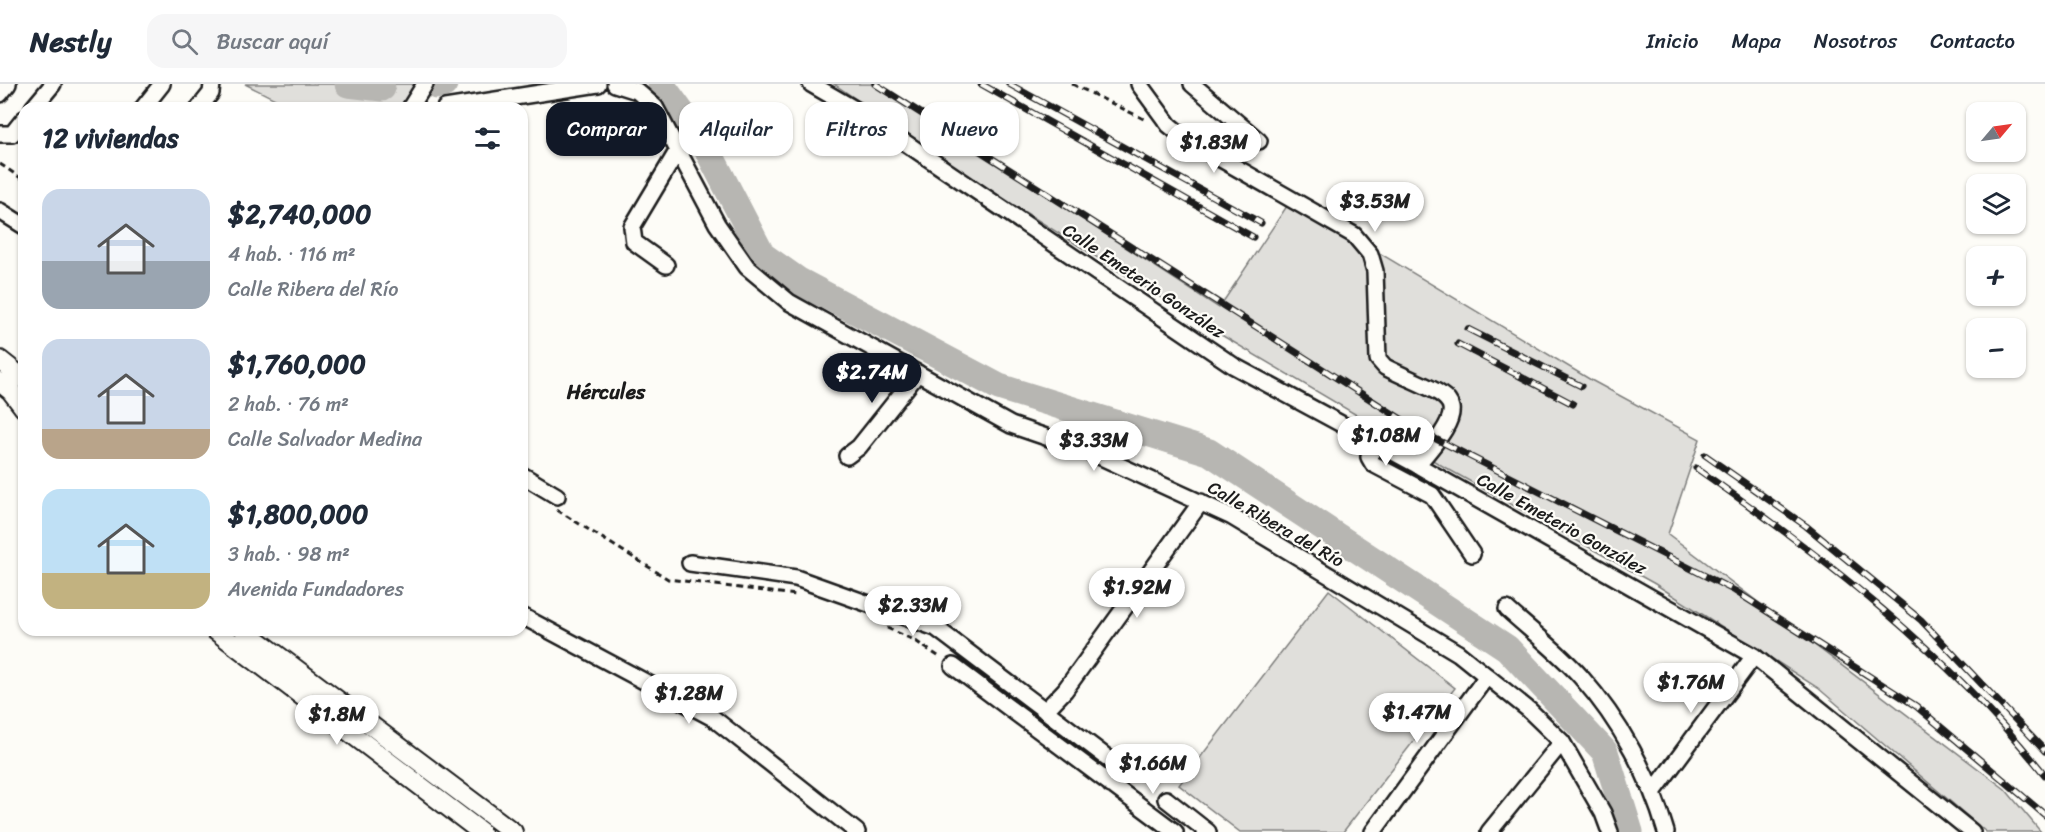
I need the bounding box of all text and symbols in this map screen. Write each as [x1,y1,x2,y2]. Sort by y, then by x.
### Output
search box [147,14,567,68]
text: Nestly [30,17,111,66]
text: Buscar aquí [216,22,329,61]
text: Inicio [1646,22,1698,60]
text: Mapa [1731,22,1781,60]
text: Nosotros [1814,22,1897,60]
text: Contacto [1930,22,2015,60]
icon: search [168,25,201,58]
chip: Comprar [546,102,667,156]
chip: Alquilar [679,102,793,156]
chip: Filtros [805,102,908,156]
chip: Nuevo [920,102,1019,156]
north arrow [1966,102,2026,162]
map controls [1966,102,2026,378]
text: 12 viviendas [42,115,179,161]
icon: filters [471,122,504,155]
pin: $1.83M [1165,123,1263,174]
text: $1.83M [1180,125,1248,160]
button: layers [1966,174,2026,234]
pin: $3.53M [1326,182,1424,233]
text: $3.53M [1340,184,1410,219]
text: $2,740,000 [228,191,371,237]
icon: home [90,213,162,285]
street label: Calle Emeterio González [1056,214,1232,348]
text: 4 hab. · 116 m² [228,237,356,272]
button: + [1966,246,2026,306]
text: Calle Ribera del Río [228,272,398,307]
button: − [1966,318,2026,378]
text: $1,760,000 [228,341,366,387]
pin: $2.74M [823,353,921,404]
text: $2.74M [836,355,908,390]
icon: home [90,363,162,435]
district label: Hércules [566,375,646,410]
text: 2 hab. · 76 m² [228,387,349,422]
pin: $1.08M [1337,416,1435,467]
text: $1.08M [1351,418,1421,453]
pin: $3.33M [1045,421,1143,472]
text: Calle Salvador Medina [228,422,422,457]
text: $3.33M [1060,423,1128,458]
street label: Calle Emeterio González [1471,464,1654,584]
street label: Calle Ribera del Río [1202,472,1350,576]
text: $1,800,000 [228,491,368,537]
icon: home [90,513,162,585]
text: 3 hab. · 98 m² [228,537,350,572]
pin: $1.92M [1088,568,1186,619]
text: $1.92M [1103,570,1171,605]
text: Avenida Fundadores [228,572,404,607]
pin: $2.33M [864,586,962,637]
text: $2.33M [878,588,948,623]
pin: $1.76M [1642,663,1740,714]
text: $1.76M [1657,665,1725,700]
pin: $1.28M [640,674,738,725]
text: $1.28M [655,676,723,711]
pin: $1.47M [1368,693,1466,744]
pin: $1.8M [295,695,379,746]
text: $1.47M [1383,695,1451,730]
text: $1.8M [309,697,365,732]
pin: $1.66M [1104,744,1202,795]
text: $1.66M [1119,746,1187,781]

